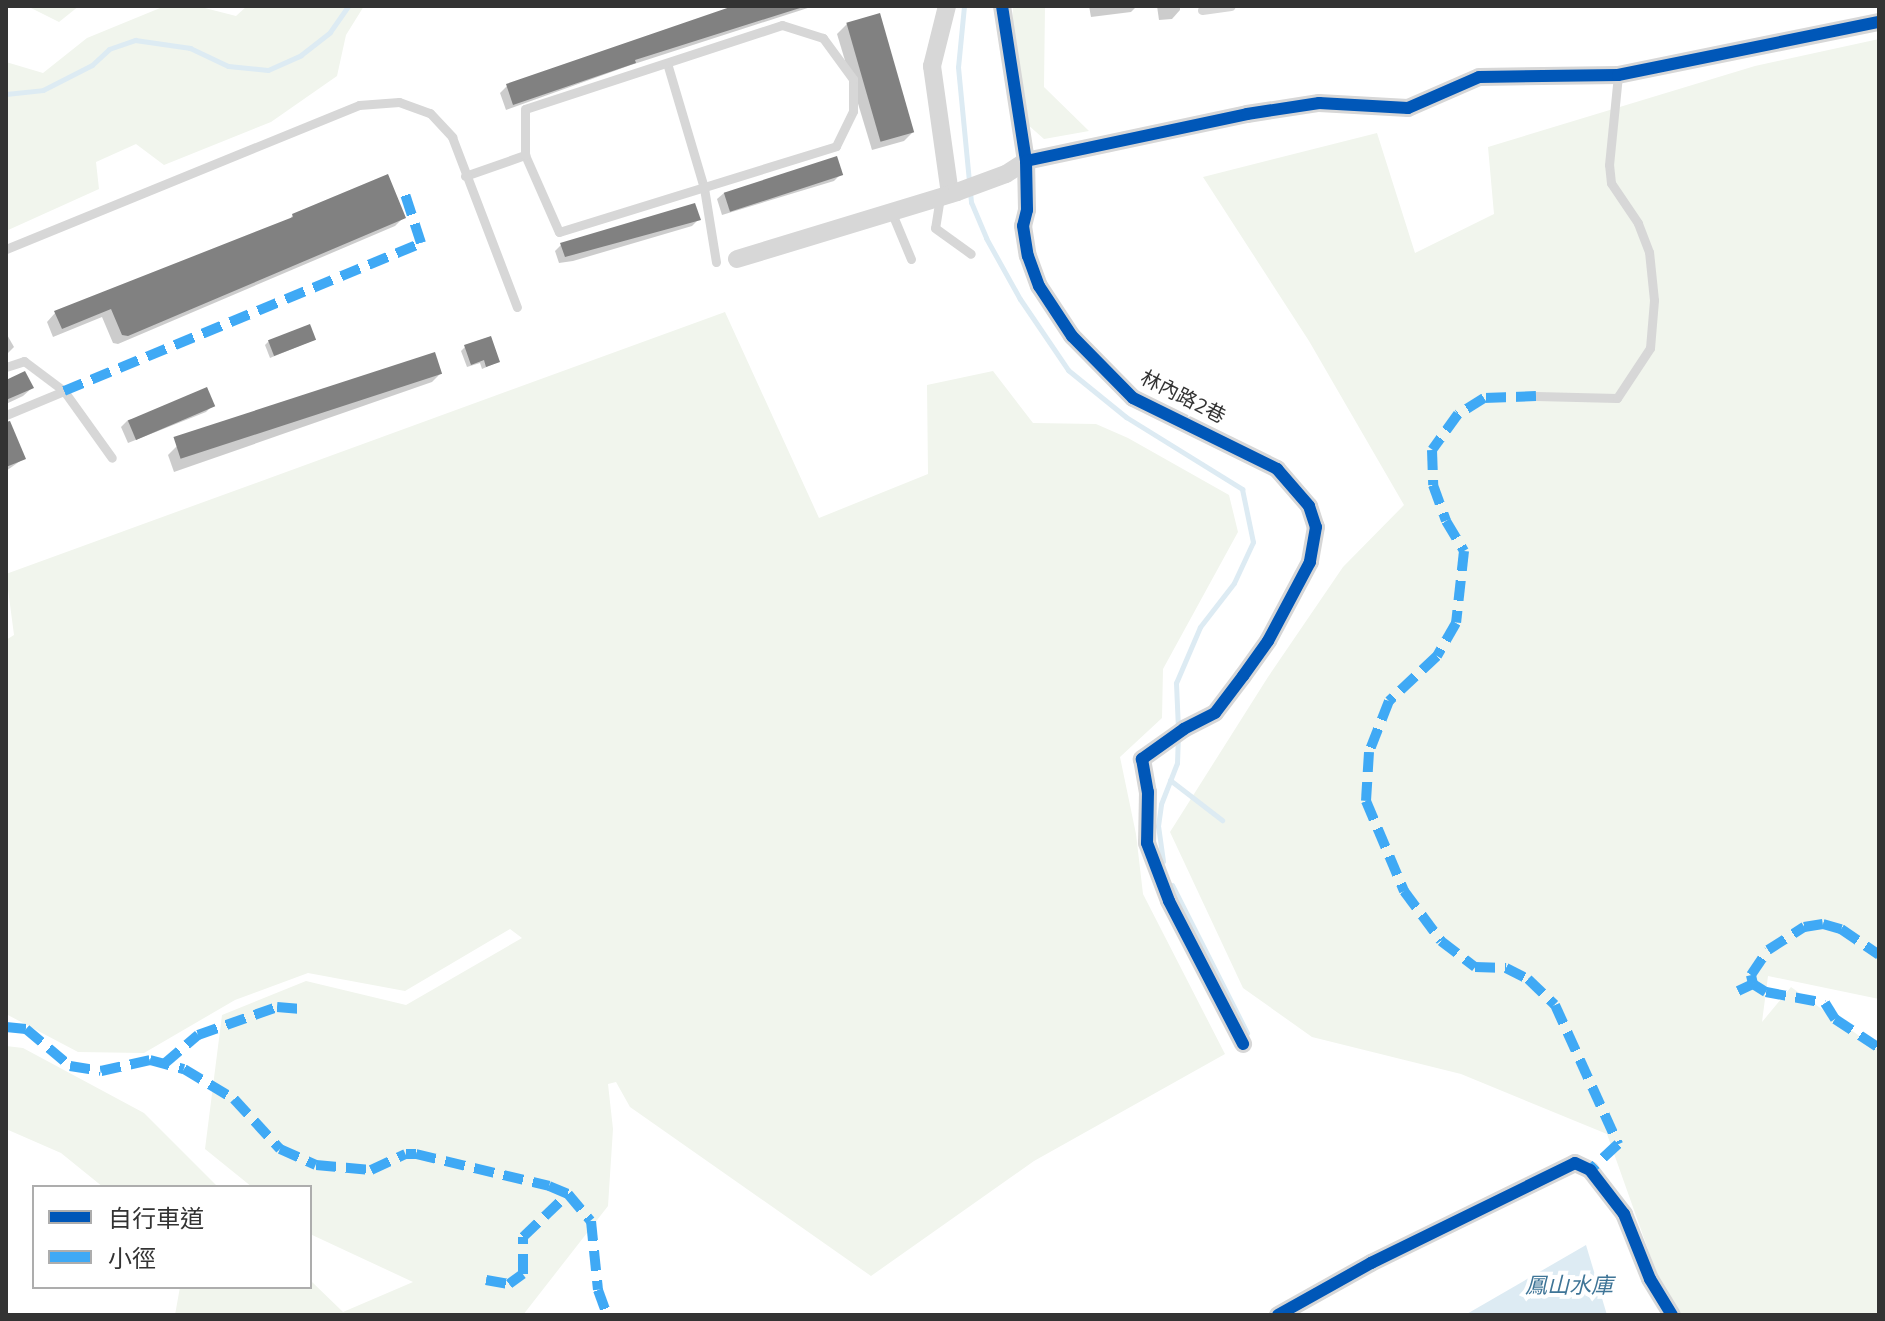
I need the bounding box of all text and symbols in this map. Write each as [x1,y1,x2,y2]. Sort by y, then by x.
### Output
street label: 林內路2巷 [1137,365,1229,429]
legend [32,1185,312,1289]
text: 自行車道 [108,1203,204,1235]
text: 小徑 [108,1243,156,1275]
water label: 鳳山水庫 [1525,1274,1613,1300]

